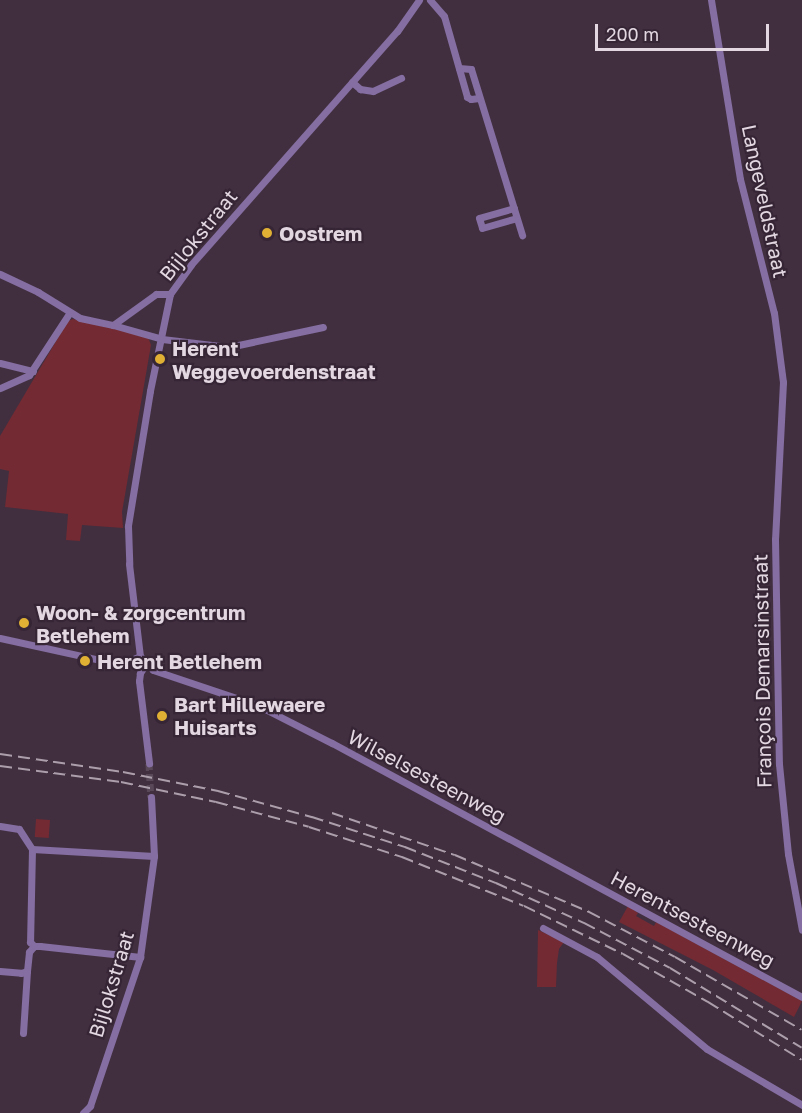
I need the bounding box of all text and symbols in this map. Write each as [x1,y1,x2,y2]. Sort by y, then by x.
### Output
scale bar [598,12,772,50]
text: 200 m [606,23,659,45]
street label: Langeveldstraat [737,122,793,280]
street label: Bijlokstraat [154,185,242,285]
place label: Oostrem [279,221,362,245]
marker: Oostrem [260,226,274,240]
place label: Herent Weggevoerdenstraat [172,336,376,383]
marker: Herent Weggevoerdenstraat [153,352,167,366]
street label: François Demarsinstraat [748,554,776,788]
place label: Woon- & zorgcentrum Betlehem [36,600,245,647]
marker: Woon- & zorgcentrum Betlehem [17,616,31,630]
place label: Herent Betlehem [97,649,262,673]
marker: Herent Betlehem [78,654,92,668]
place label: Bart Hillewaere Huisarts [174,692,325,739]
marker: Bart Hillewaere Huisarts [155,709,169,723]
street label: Wilselsesteenweg [344,724,510,828]
street label: Herentsesteenweg [607,866,779,972]
street label: Bijlokstraat [83,928,139,1040]

